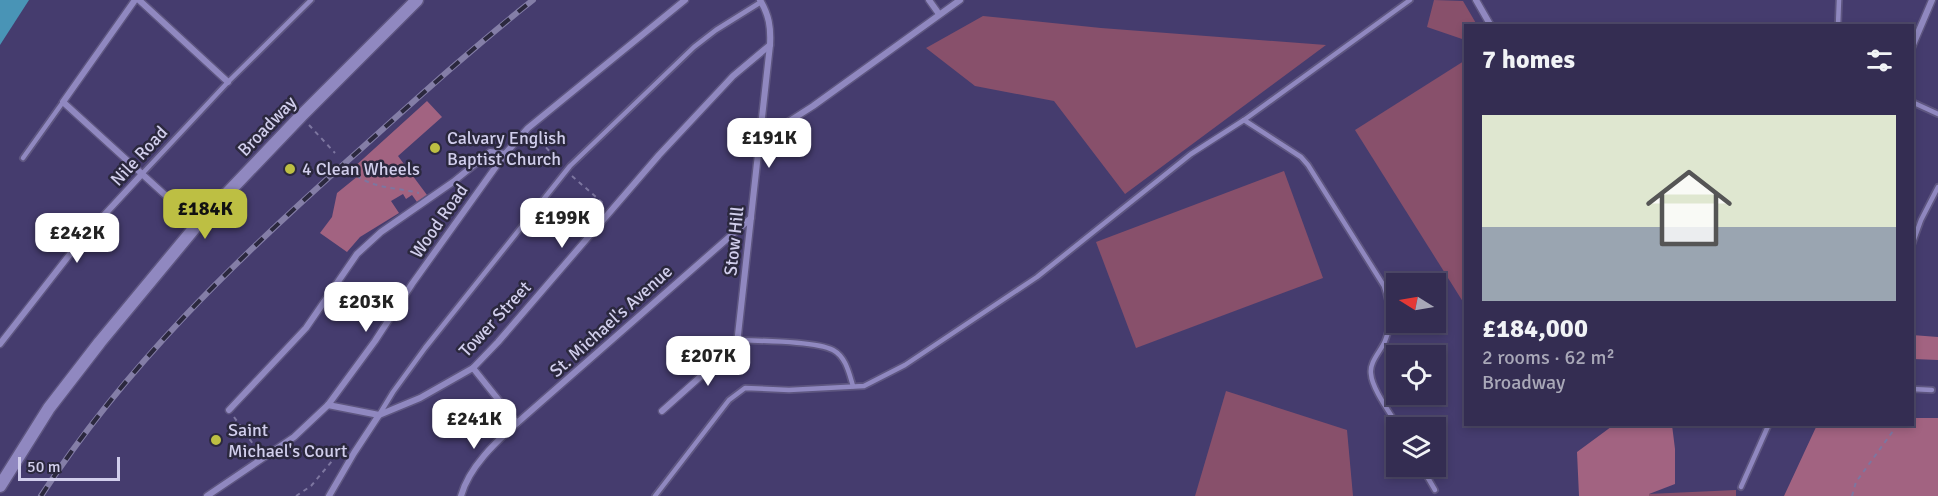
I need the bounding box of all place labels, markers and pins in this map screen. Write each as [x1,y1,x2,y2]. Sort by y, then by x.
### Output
pin: £191K [727,118,811,169]
place label: Calvary English Baptist Church [447,127,566,170]
marker: Calvary English Baptist Church [428,141,442,155]
place label: 4 Clean Wheels [302,158,420,180]
marker: 4 Clean Wheels [283,162,297,176]
pin: £184K [163,189,247,240]
pin: £199K [520,198,604,249]
pin: £242K [35,213,119,264]
pin: £203K [324,282,408,333]
pin: £207K [666,336,750,387]
pin: £241K [432,399,516,450]
place label: Saint Michael's Court [228,419,347,462]
marker: Saint Michael's Court [209,433,223,447]

